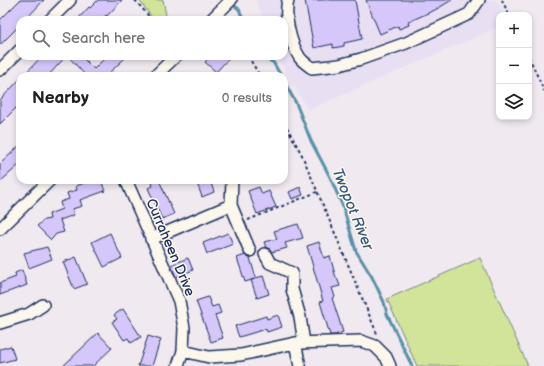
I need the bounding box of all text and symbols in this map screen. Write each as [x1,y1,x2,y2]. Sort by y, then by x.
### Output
map controls [496,12,532,120]
button: + [496,12,532,48]
search box [16,16,288,60]
icon: search [30,27,52,49]
text: Search here [62,29,145,48]
button: − [496,48,532,84]
button: layers [496,84,532,120]
text: Nearby [32,88,89,108]
text: 0 results [222,90,272,106]
water label: Twopot River [328,165,378,254]
street label: Curraheen Drive [142,196,199,299]

